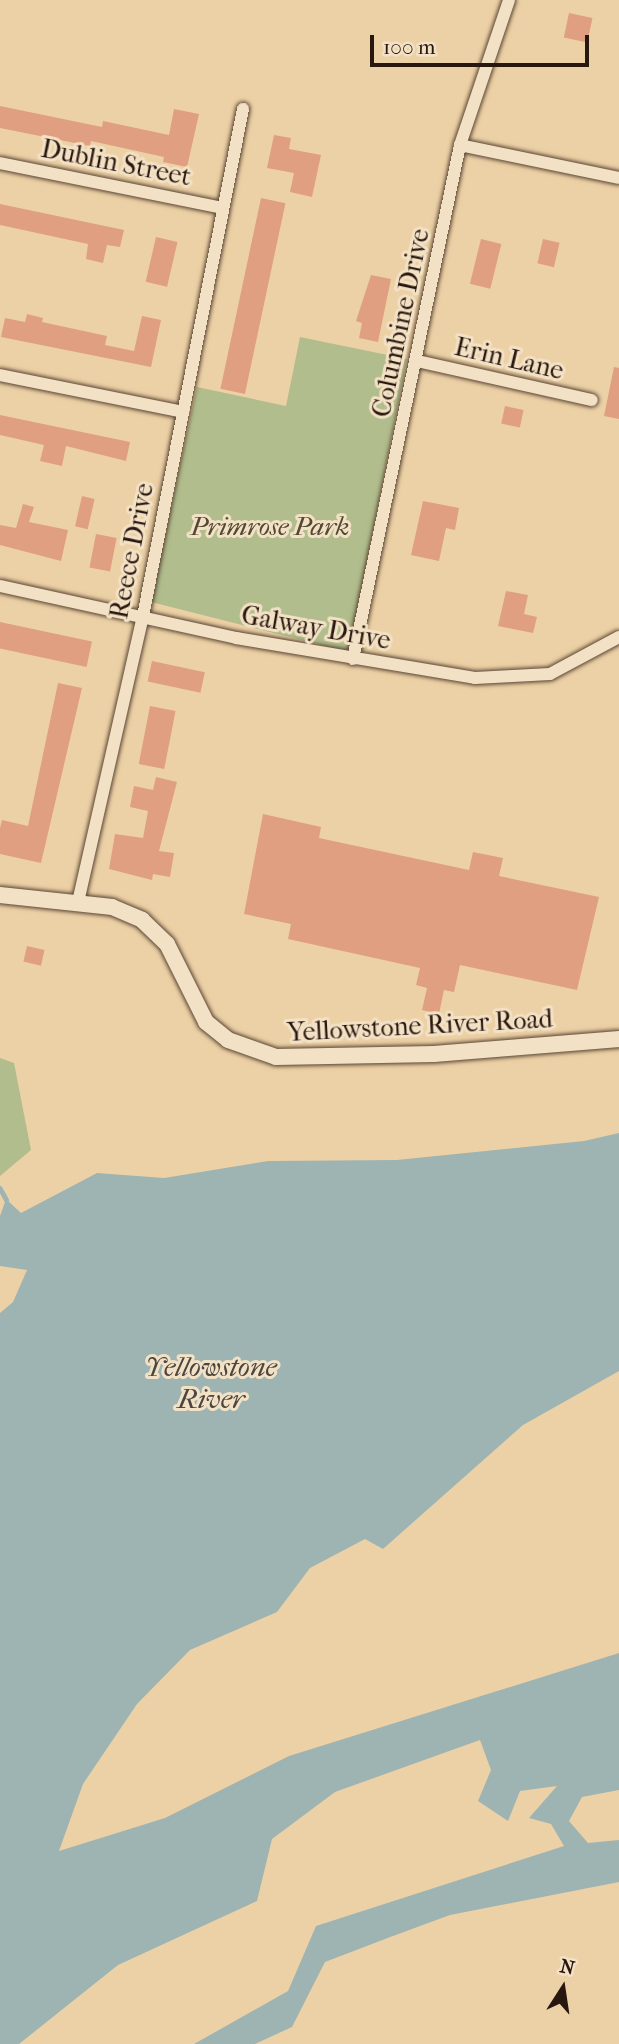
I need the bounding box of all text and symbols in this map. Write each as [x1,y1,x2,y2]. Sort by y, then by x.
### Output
scale bar [374,21,593,65]
text: 100 m [383,35,436,59]
street label: Dublin Street [38,133,194,193]
street label: Columbine Drive [366,226,436,420]
street label: Erin Lane [451,331,567,387]
street label: Reece Drive [104,480,160,622]
park label: Primrose Park [191,511,349,543]
street label: Galway Drive [239,600,393,656]
street label: Yellowstone River Road [287,1003,553,1049]
water label: Yellowstone River [145,1350,277,1416]
north arrow [528,1953,598,2023]
text: N [558,1955,577,1980]

